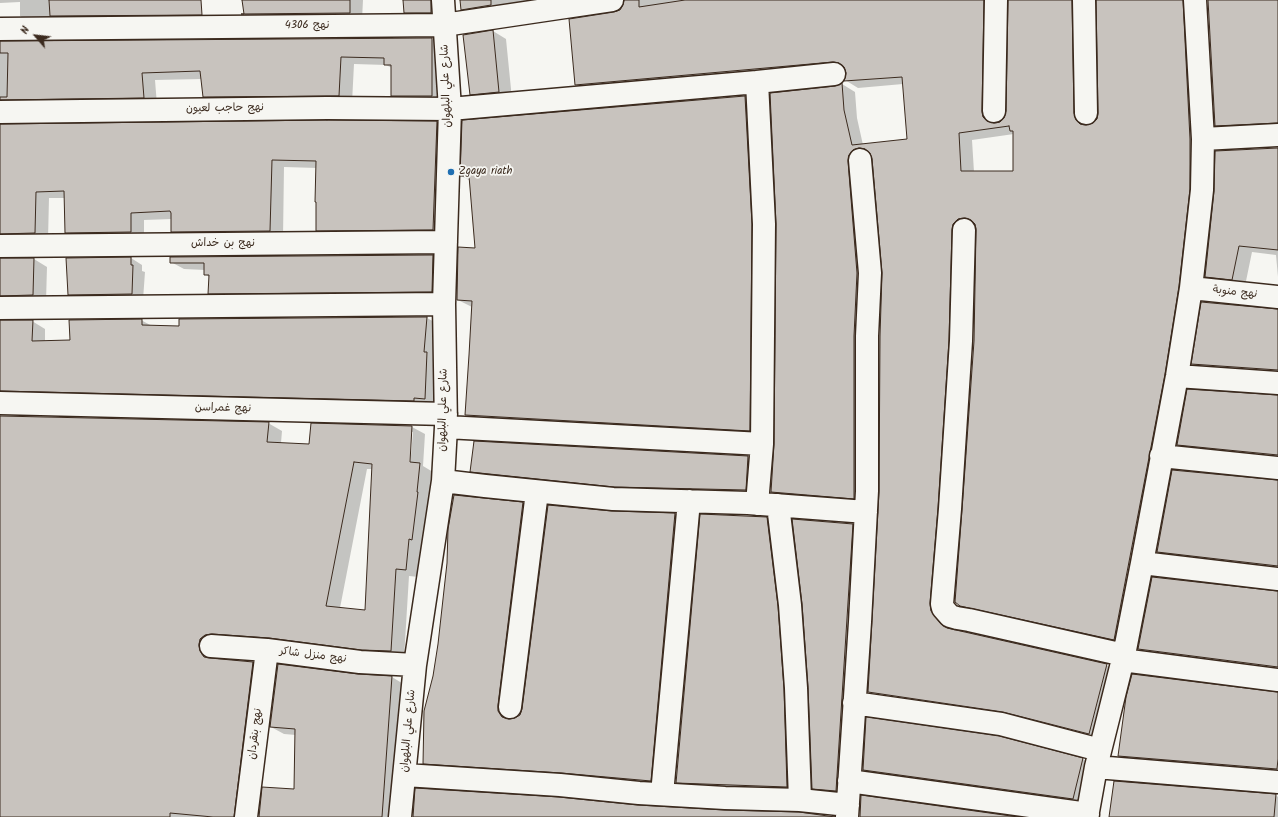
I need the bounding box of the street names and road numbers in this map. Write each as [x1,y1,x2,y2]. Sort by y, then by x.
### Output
street label: نهج 4306 [285,19,329,33]
street label: شارع علي البلهوان [439,44,455,128]
street label: نهج حاجب لعيون [186,102,264,116]
street label: نهج بن خداش [191,237,255,251]
street label: نهج منوبة [1212,284,1258,302]
street label: شارع علي البلهوان [437,368,451,452]
street label: نهج غمراسن [195,402,251,416]
street label: نهج منزل شاكر [279,645,347,667]
street label: شارع علي البلهوان [399,689,419,773]
street label: نهج بنقردان [246,708,266,760]

